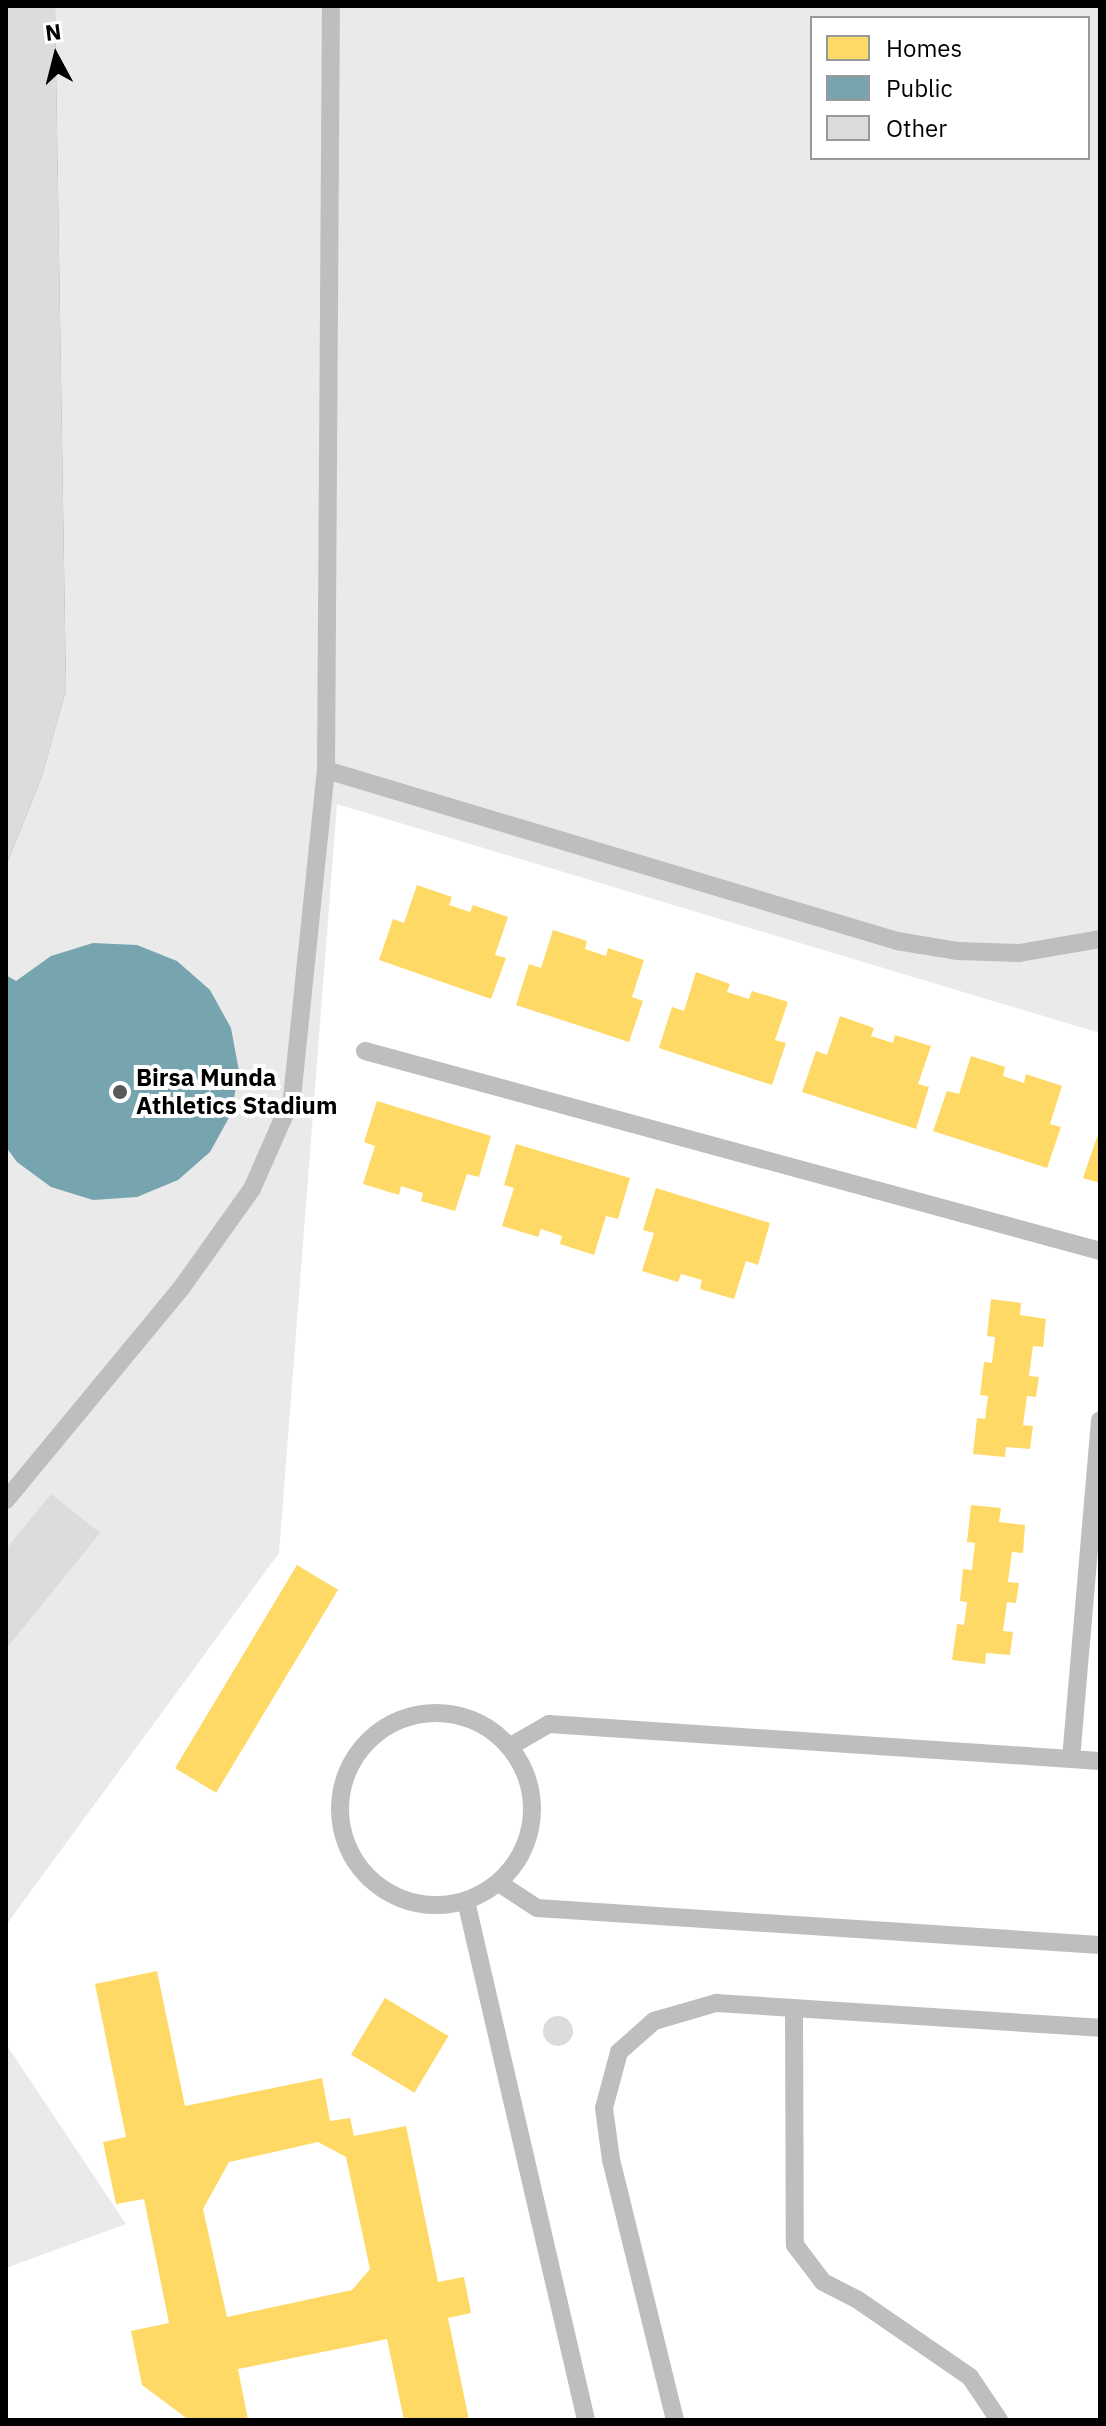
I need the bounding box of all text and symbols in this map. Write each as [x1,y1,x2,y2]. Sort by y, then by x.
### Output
north arrow [16,16,96,96]
text: N [43,16,63,47]
legend [810,16,1090,160]
text: Homes [886,32,962,64]
text: Public [886,72,953,104]
text: Other [886,112,947,144]
place label: Birsa Munda Athletics Stadium [136,1064,337,1120]
marker: Birsa Munda Athletics Stadium [111,1083,129,1101]

